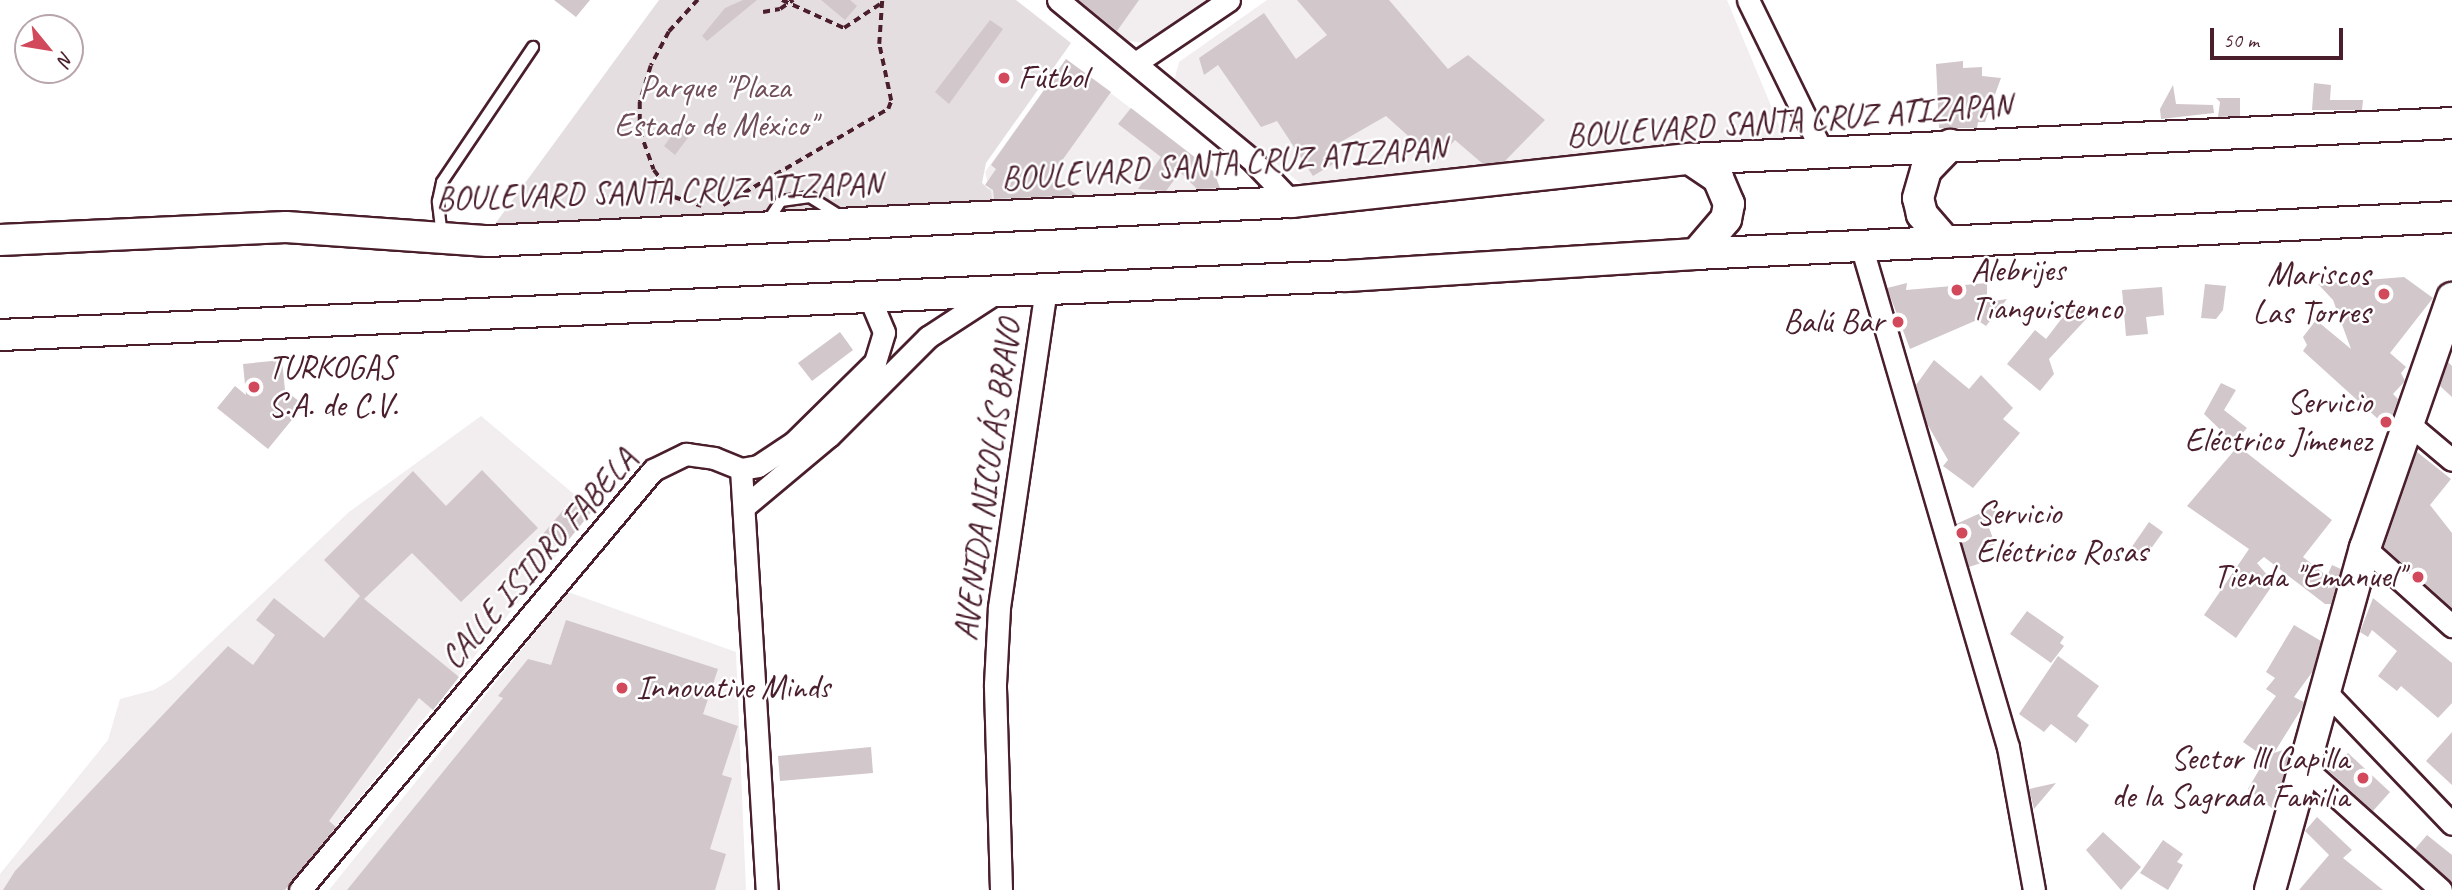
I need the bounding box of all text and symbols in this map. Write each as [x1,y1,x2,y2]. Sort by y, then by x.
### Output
north arrow [14,14,84,84]
scale bar [2214,14,2347,58]
text: 50 m [2223,27,2259,53]
text: N [52,47,79,70]
place label: Fútbol [1018,58,1088,98]
park label: Parque "Plaza Estado de México" [614,68,816,146]
marker: Fútbol [996,70,1012,86]
street label: BOULEVARD SANTA CRUZ ATIZAPAN [1567,86,2011,156]
street label: BOULEVARD SANTA CRUZ ATIZAPAN [1002,129,1446,199]
street label: BOULEVARD SANTA CRUZ ATIZAPAN [437,164,881,220]
place label: Alebrijes Tianguistenco [1971,251,2122,329]
place label: Mariscos Las Torres [2253,255,2370,333]
marker: Alebrijes Tianguistenco [1949,282,1965,298]
marker: Mariscos Las Torres [2376,286,2392,302]
place label: Balú Bar [1783,302,1884,342]
marker: Balú Bar [1890,314,1906,330]
street label: AVENIDA NICOLÁS BRAVO [946,317,1030,643]
place label: TURKOGAS S.A. de C.V. [268,348,398,426]
marker: TURKOGAS S.A. de C.V. [246,379,262,395]
place label: Servicio Eléctrico Jímenez [2185,383,2372,461]
marker: Servicio Eléctrico Jímenez [2378,414,2394,430]
street label: CALLE ISIDRO FABELA [433,441,645,677]
place label: Servicio Eléctrico Rosas [1976,494,2147,572]
marker: Servicio Eléctrico Rosas [1954,525,1970,541]
place label: Tienda "Emanuel" [2213,557,2404,597]
marker: Tienda "Emanuel" [2410,569,2426,585]
place label: Innovative Minds [636,668,830,708]
marker: Innovative Minds [614,680,630,696]
place label: Sector lll Capilla de la Sagrada Familia [2109,739,2349,817]
marker: Sector lll Capilla de la Sagrada Familia [2355,770,2371,786]

